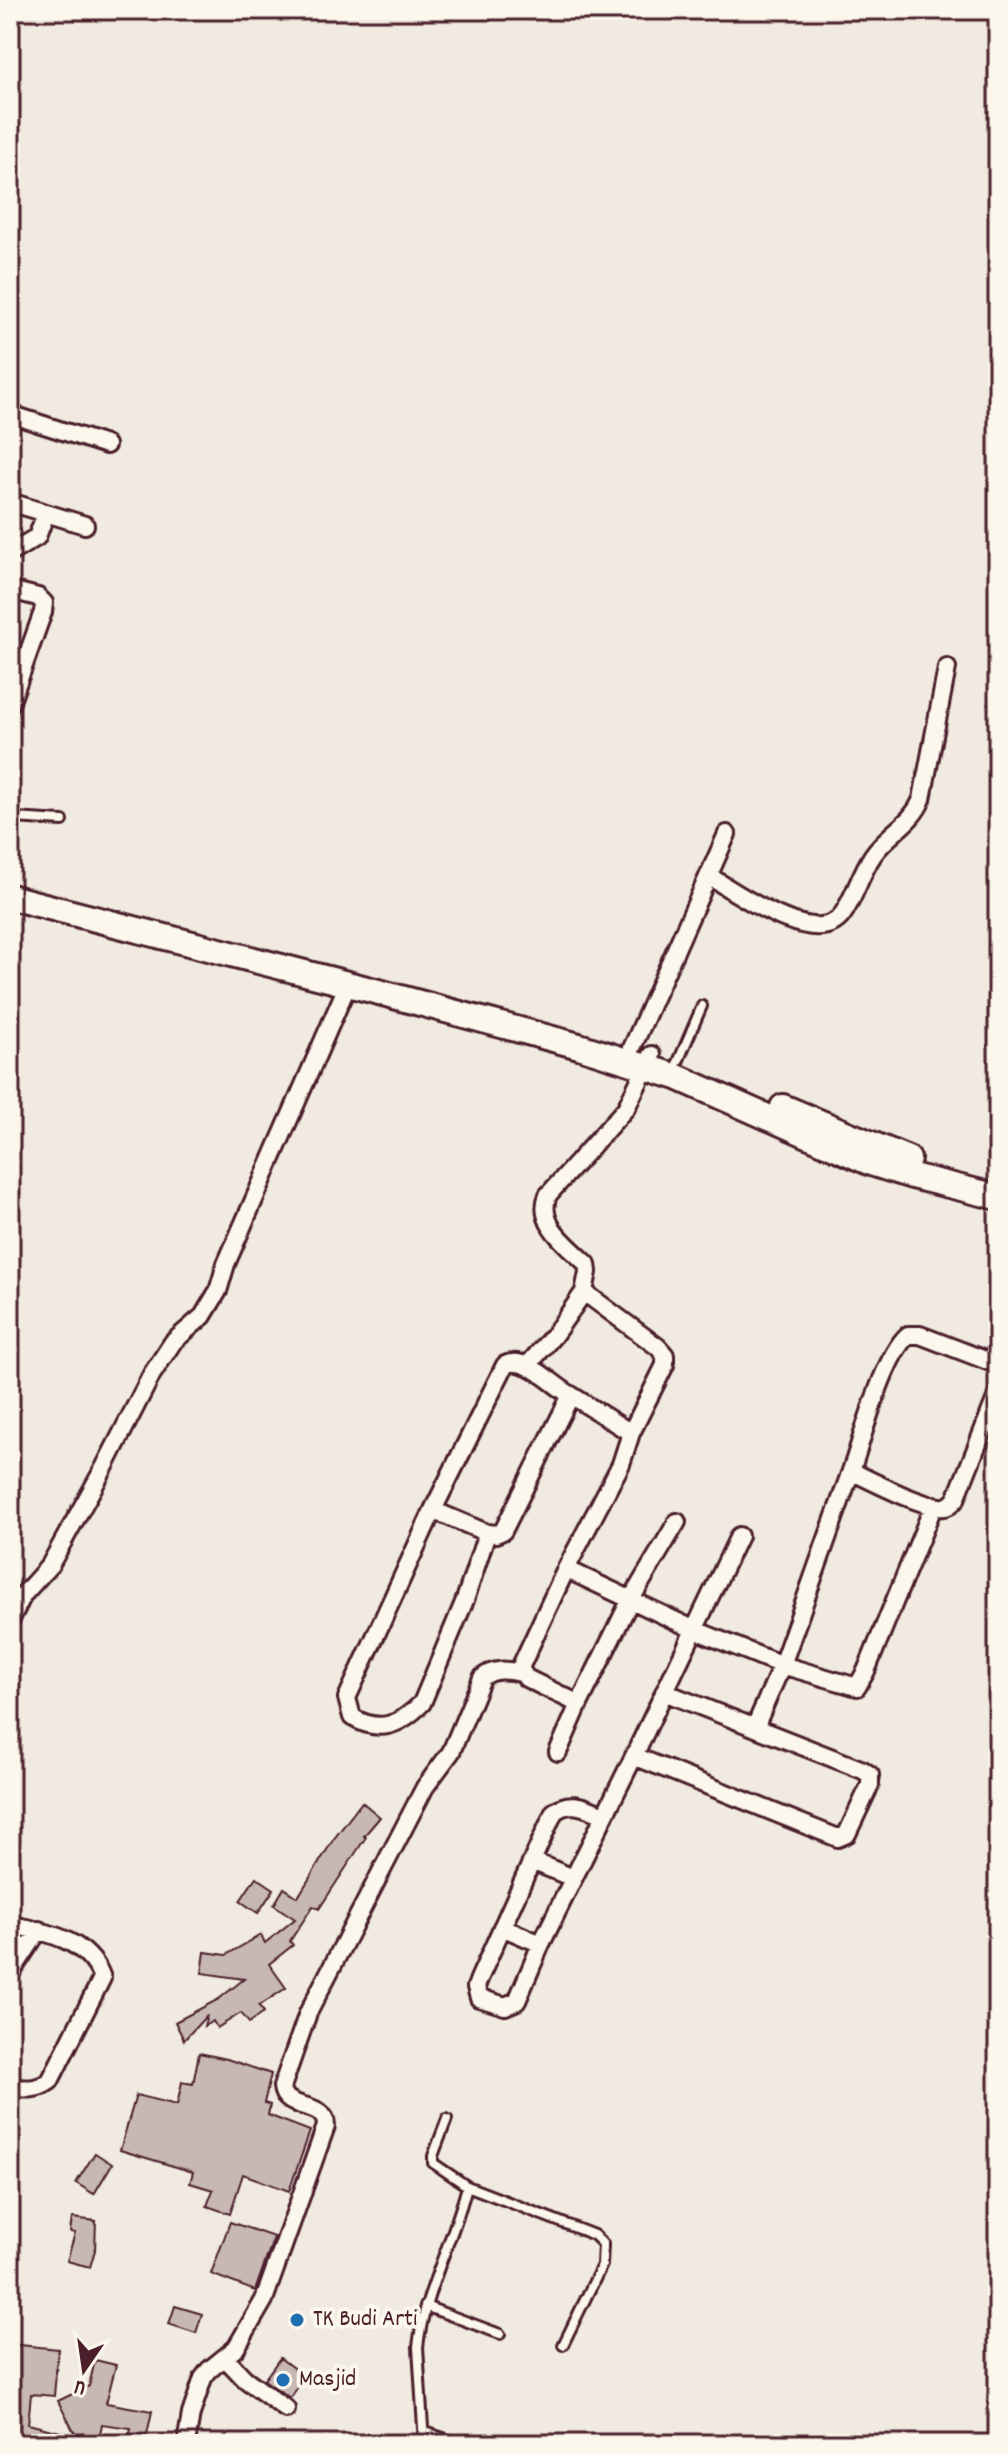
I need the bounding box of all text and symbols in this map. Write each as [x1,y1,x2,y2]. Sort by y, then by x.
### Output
place label: TK Budi Arti [313,2303,417,2337]
marker: TK Budi Arti [288,2311,306,2329]
north arrow [44,2330,124,2410]
place label: Masjid [299,2363,356,2397]
text: U [72,2370,89,2402]
marker: Masjid [274,2371,292,2389]

